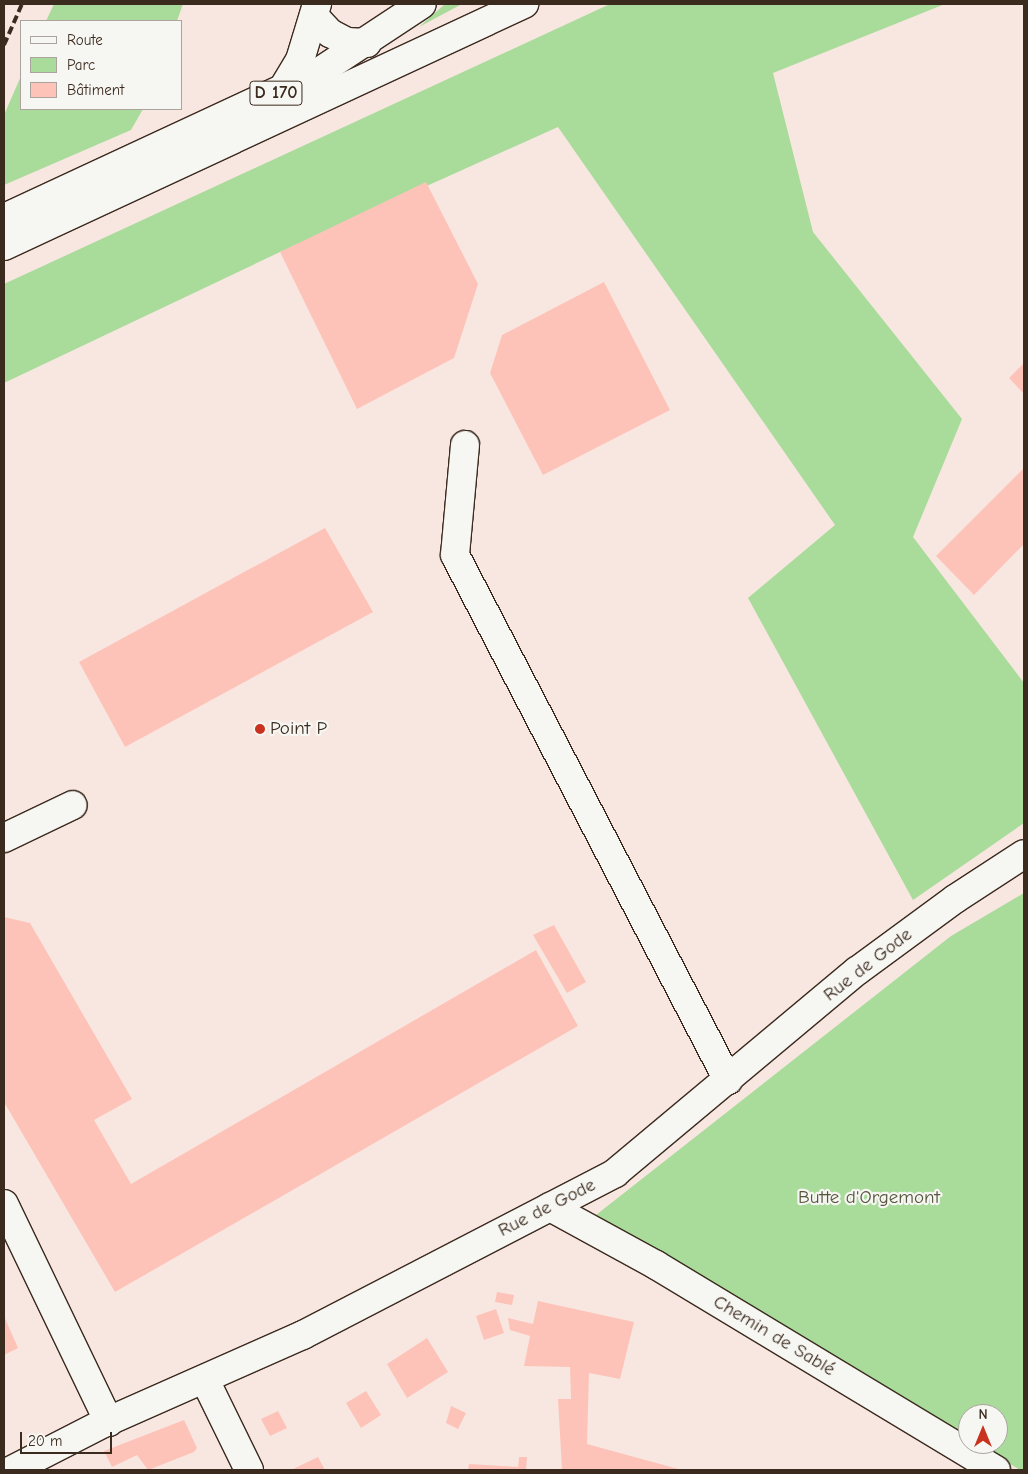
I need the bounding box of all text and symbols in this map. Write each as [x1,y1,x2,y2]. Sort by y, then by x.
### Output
legend [20,20,182,110]
text: Route [67,31,103,49]
text: Parc [67,56,95,74]
road number: D 170 [248,78,304,109]
text: Bâtiment [67,81,124,99]
place label: Point P [270,718,327,740]
marker: Point P [254,723,266,735]
street label: Rue de Gode [819,923,917,1007]
street label: Rue de Gode [495,1174,599,1242]
park label: Butte d'Orgemont [798,1187,940,1209]
street label: Chemin de Sablé [709,1291,839,1381]
north arrow [958,1404,1008,1454]
text: N [978,1406,988,1423]
scale bar [22,1422,115,1454]
text: 20 m [28,1432,62,1450]

